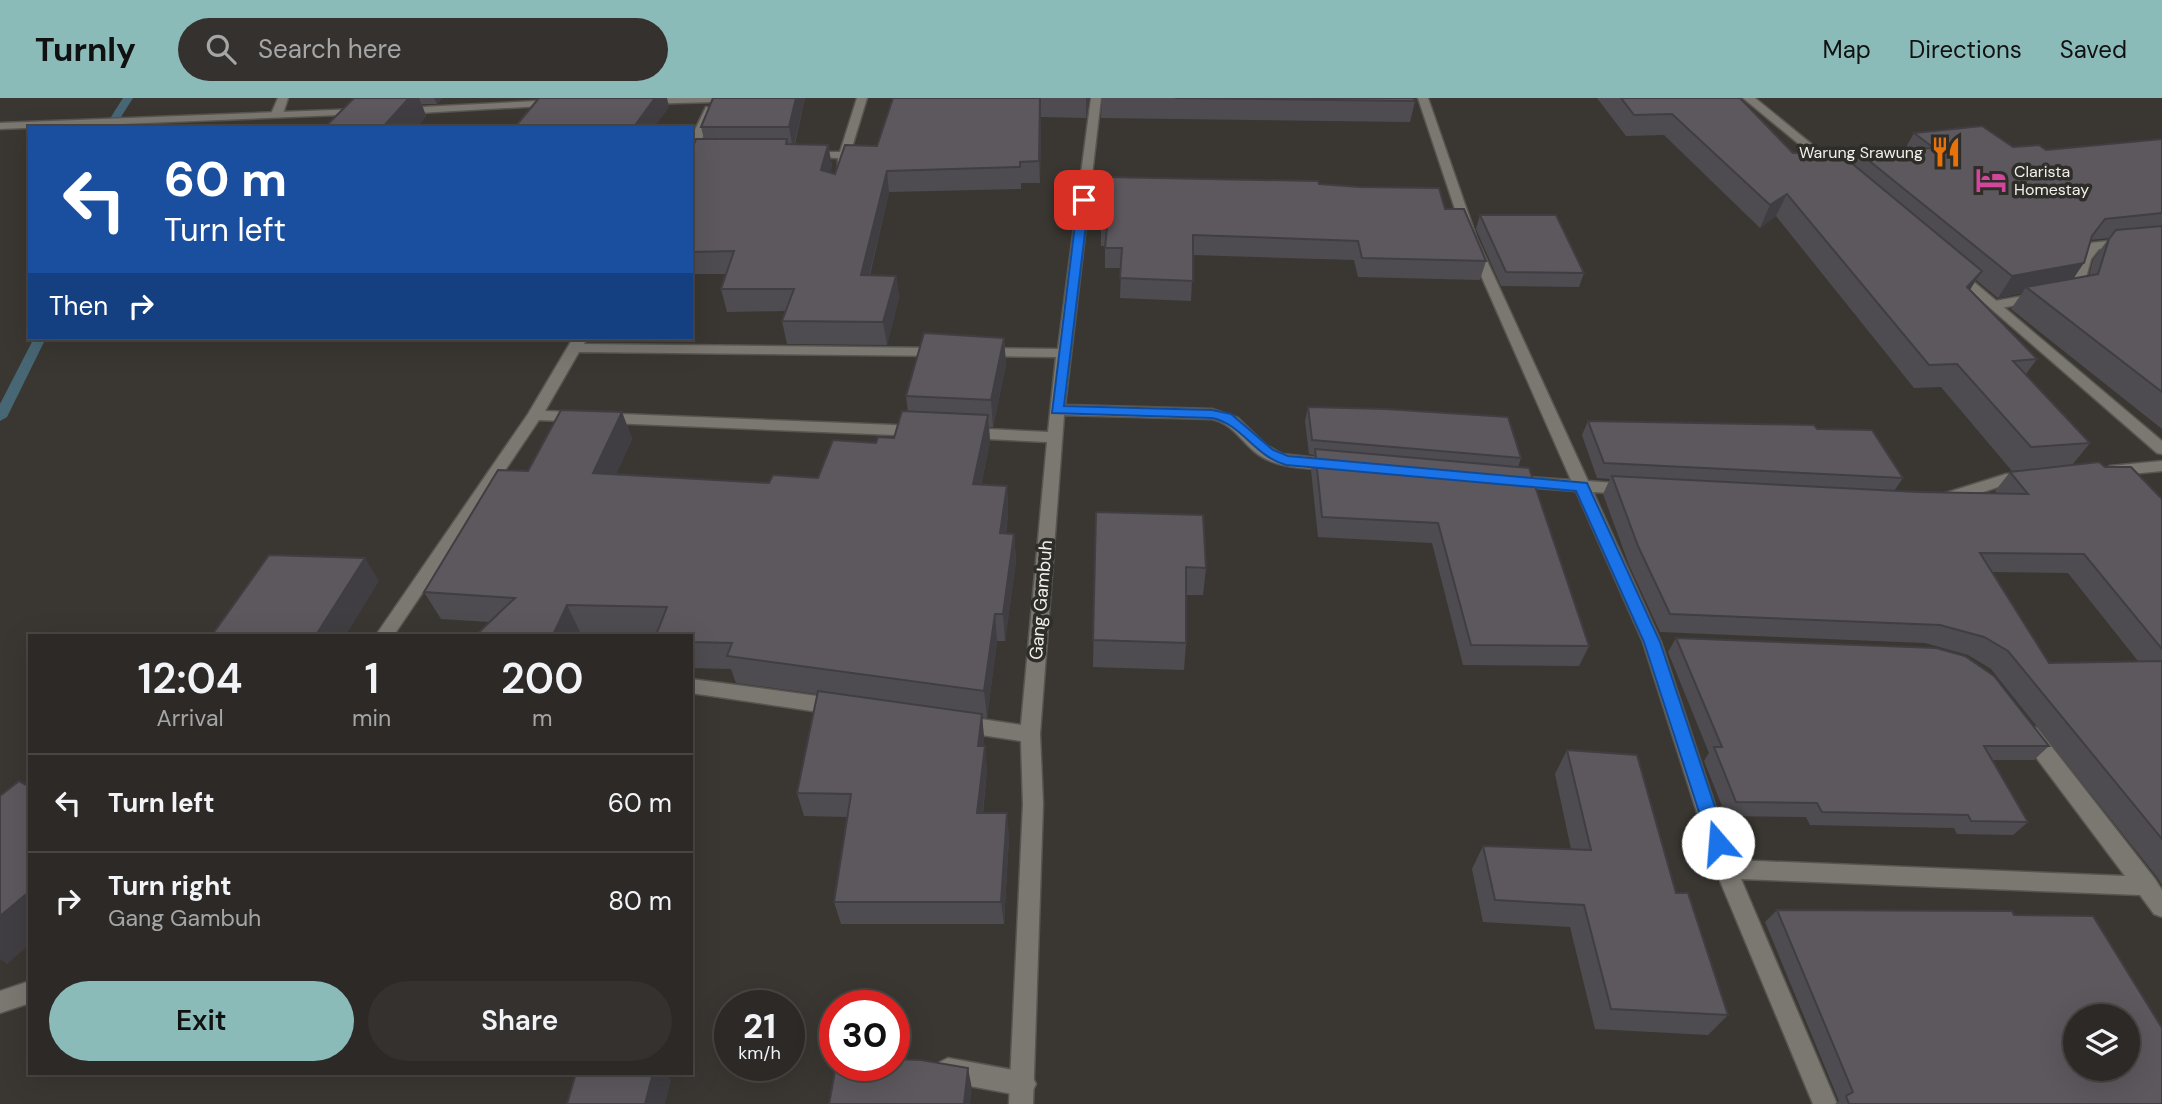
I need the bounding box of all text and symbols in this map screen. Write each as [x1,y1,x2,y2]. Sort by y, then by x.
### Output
search box [178,18,668,81]
text: Turnly [35,28,136,71]
icon: search [202,30,240,68]
text: Search here [258,32,401,66]
text: Map [1823,34,1871,65]
text: Directions [1909,34,2022,65]
text: Saved [2060,34,2127,65]
restaurant icon: Warung Srawung [1929,135,1963,169]
place label: Warung Srawung [1799,142,1923,163]
text: 60 m [164,147,287,211]
icon: left [49,154,140,245]
place label: Clarista Homestay [2014,161,2089,200]
hotel icon: Clarista Homestay [1974,163,2008,197]
pin [1054,170,1114,230]
icon: arrive [1065,181,1103,219]
text: Turn left [164,209,286,251]
icon: right [122,287,160,325]
text: Then [49,289,108,323]
street label: Gang Gambuh [1024,539,1058,661]
text: 12:04 [138,651,243,706]
text: 1 [364,651,379,706]
text: 200 [501,651,583,706]
text: Arrival [157,703,224,733]
text: min [352,703,391,733]
text: m [532,703,552,733]
icon: left [49,784,87,822]
text: Turn left [108,786,215,820]
text: 60 m [608,786,672,820]
position arrow [1681,806,1755,880]
text: Turn right [108,869,232,903]
icon: right [49,882,87,920]
text: 80 m [608,884,672,918]
text: Gang Gambuh [108,903,261,933]
button: Exit [49,981,354,1061]
button: Share [368,981,672,1061]
speed limit sign: 30 [819,990,910,1081]
text: 21 [743,1003,776,1049]
map controls [2063,1004,2140,1081]
button: layers [2063,1004,2140,1081]
text: km/h [738,1041,781,1065]

